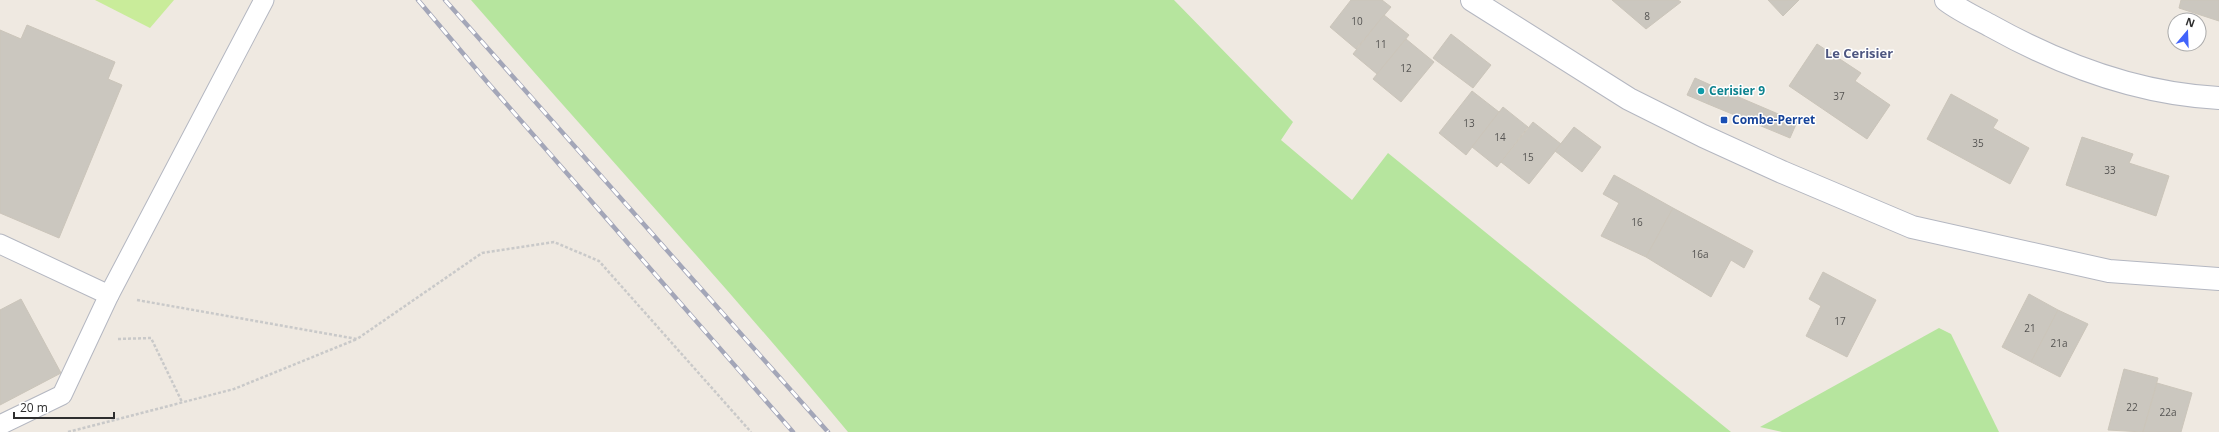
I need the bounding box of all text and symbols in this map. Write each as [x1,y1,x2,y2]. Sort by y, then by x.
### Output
house number: 8 [1644,9,1650,23]
north arrow [2167,12,2207,52]
house number: 10 [1351,14,1363,28]
text: N [2184,14,2197,31]
house number: 11 [1375,37,1387,51]
district label: Le Cerisier [1825,44,1893,62]
house number: 12 [1400,61,1412,75]
place label: Cerisier 9 [1709,82,1765,99]
marker: Cerisier 9 [1696,86,1706,96]
house number: 37 [1833,89,1845,103]
place label: Combe-Perret [1732,111,1815,128]
marker: Combe-Perret [1719,115,1729,125]
house number: 13 [1463,116,1475,130]
house number: 14 [1494,130,1506,144]
house number: 35 [1972,136,1984,150]
house number: 15 [1522,150,1534,164]
house number: 33 [2104,163,2116,177]
house number: 16 [1631,215,1643,229]
house number: 16a [1692,247,1709,261]
house number: 17 [1834,314,1846,328]
house number: 21 [2024,321,2036,335]
house number: 21a [2051,336,2068,350]
scale bar [14,394,114,420]
text: 20 m [20,399,48,416]
house number: 22 [2126,400,2138,414]
house number: 22a [2160,405,2177,419]

